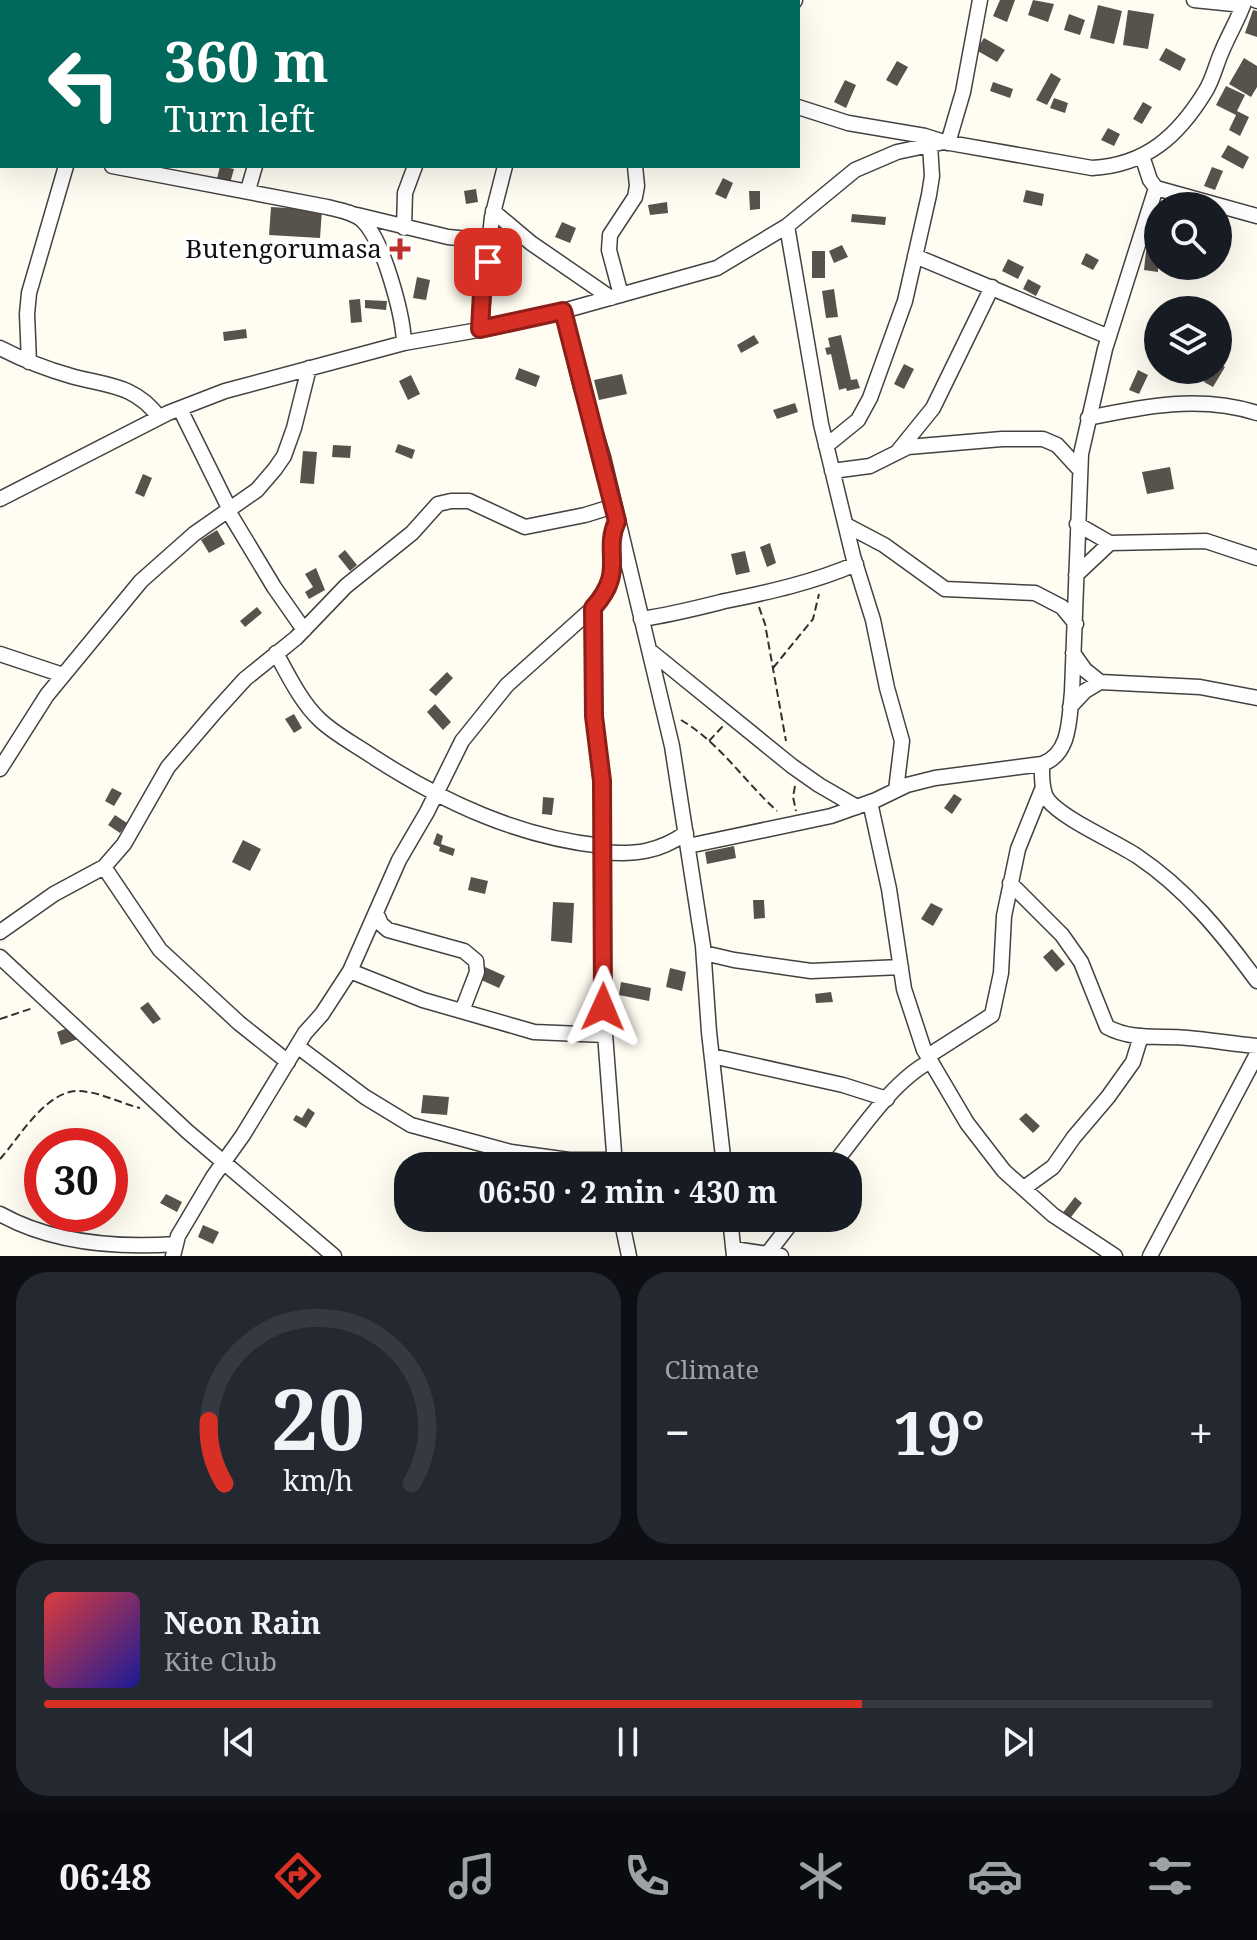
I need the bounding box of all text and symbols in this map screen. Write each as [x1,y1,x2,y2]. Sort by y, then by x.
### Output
text: 360 m [164,22,329,98]
icon: left [32,32,136,136]
text: Turn left [164,94,315,143]
map controls [1144,192,1232,384]
button: search [1144,192,1232,280]
pin [454,228,522,296]
place label: Butengorumasa [185,230,382,266]
marker: Butengorumasa [389,238,411,260]
icon: arrive [466,240,510,284]
button: layers [1144,296,1232,384]
position arrow [561,965,645,1049]
speed limit sign: 30 [24,1128,128,1232]
text: 06:50 · 2 min · 430 m [479,1171,777,1212]
text: Climate [665,1351,759,1387]
text: 20 [271,1361,365,1474]
text: 19° [893,1391,985,1473]
text: − [665,1402,690,1462]
text: + [1188,1402,1213,1462]
text: km/h [283,1460,353,1499]
text: Neon Rain [164,1602,321,1643]
text: Kite Club [164,1643,277,1679]
icon: previous [217,1720,261,1764]
icon: pause [606,1720,650,1764]
icon: next [996,1720,1040,1764]
icon: directions [270,1848,326,1904]
icon: music [444,1848,500,1904]
icon: phone [619,1848,675,1904]
icon: climate [793,1848,849,1904]
icon: car [967,1848,1023,1904]
icon: filters [1142,1848,1198,1904]
text: 06:48 [59,1852,152,1901]

